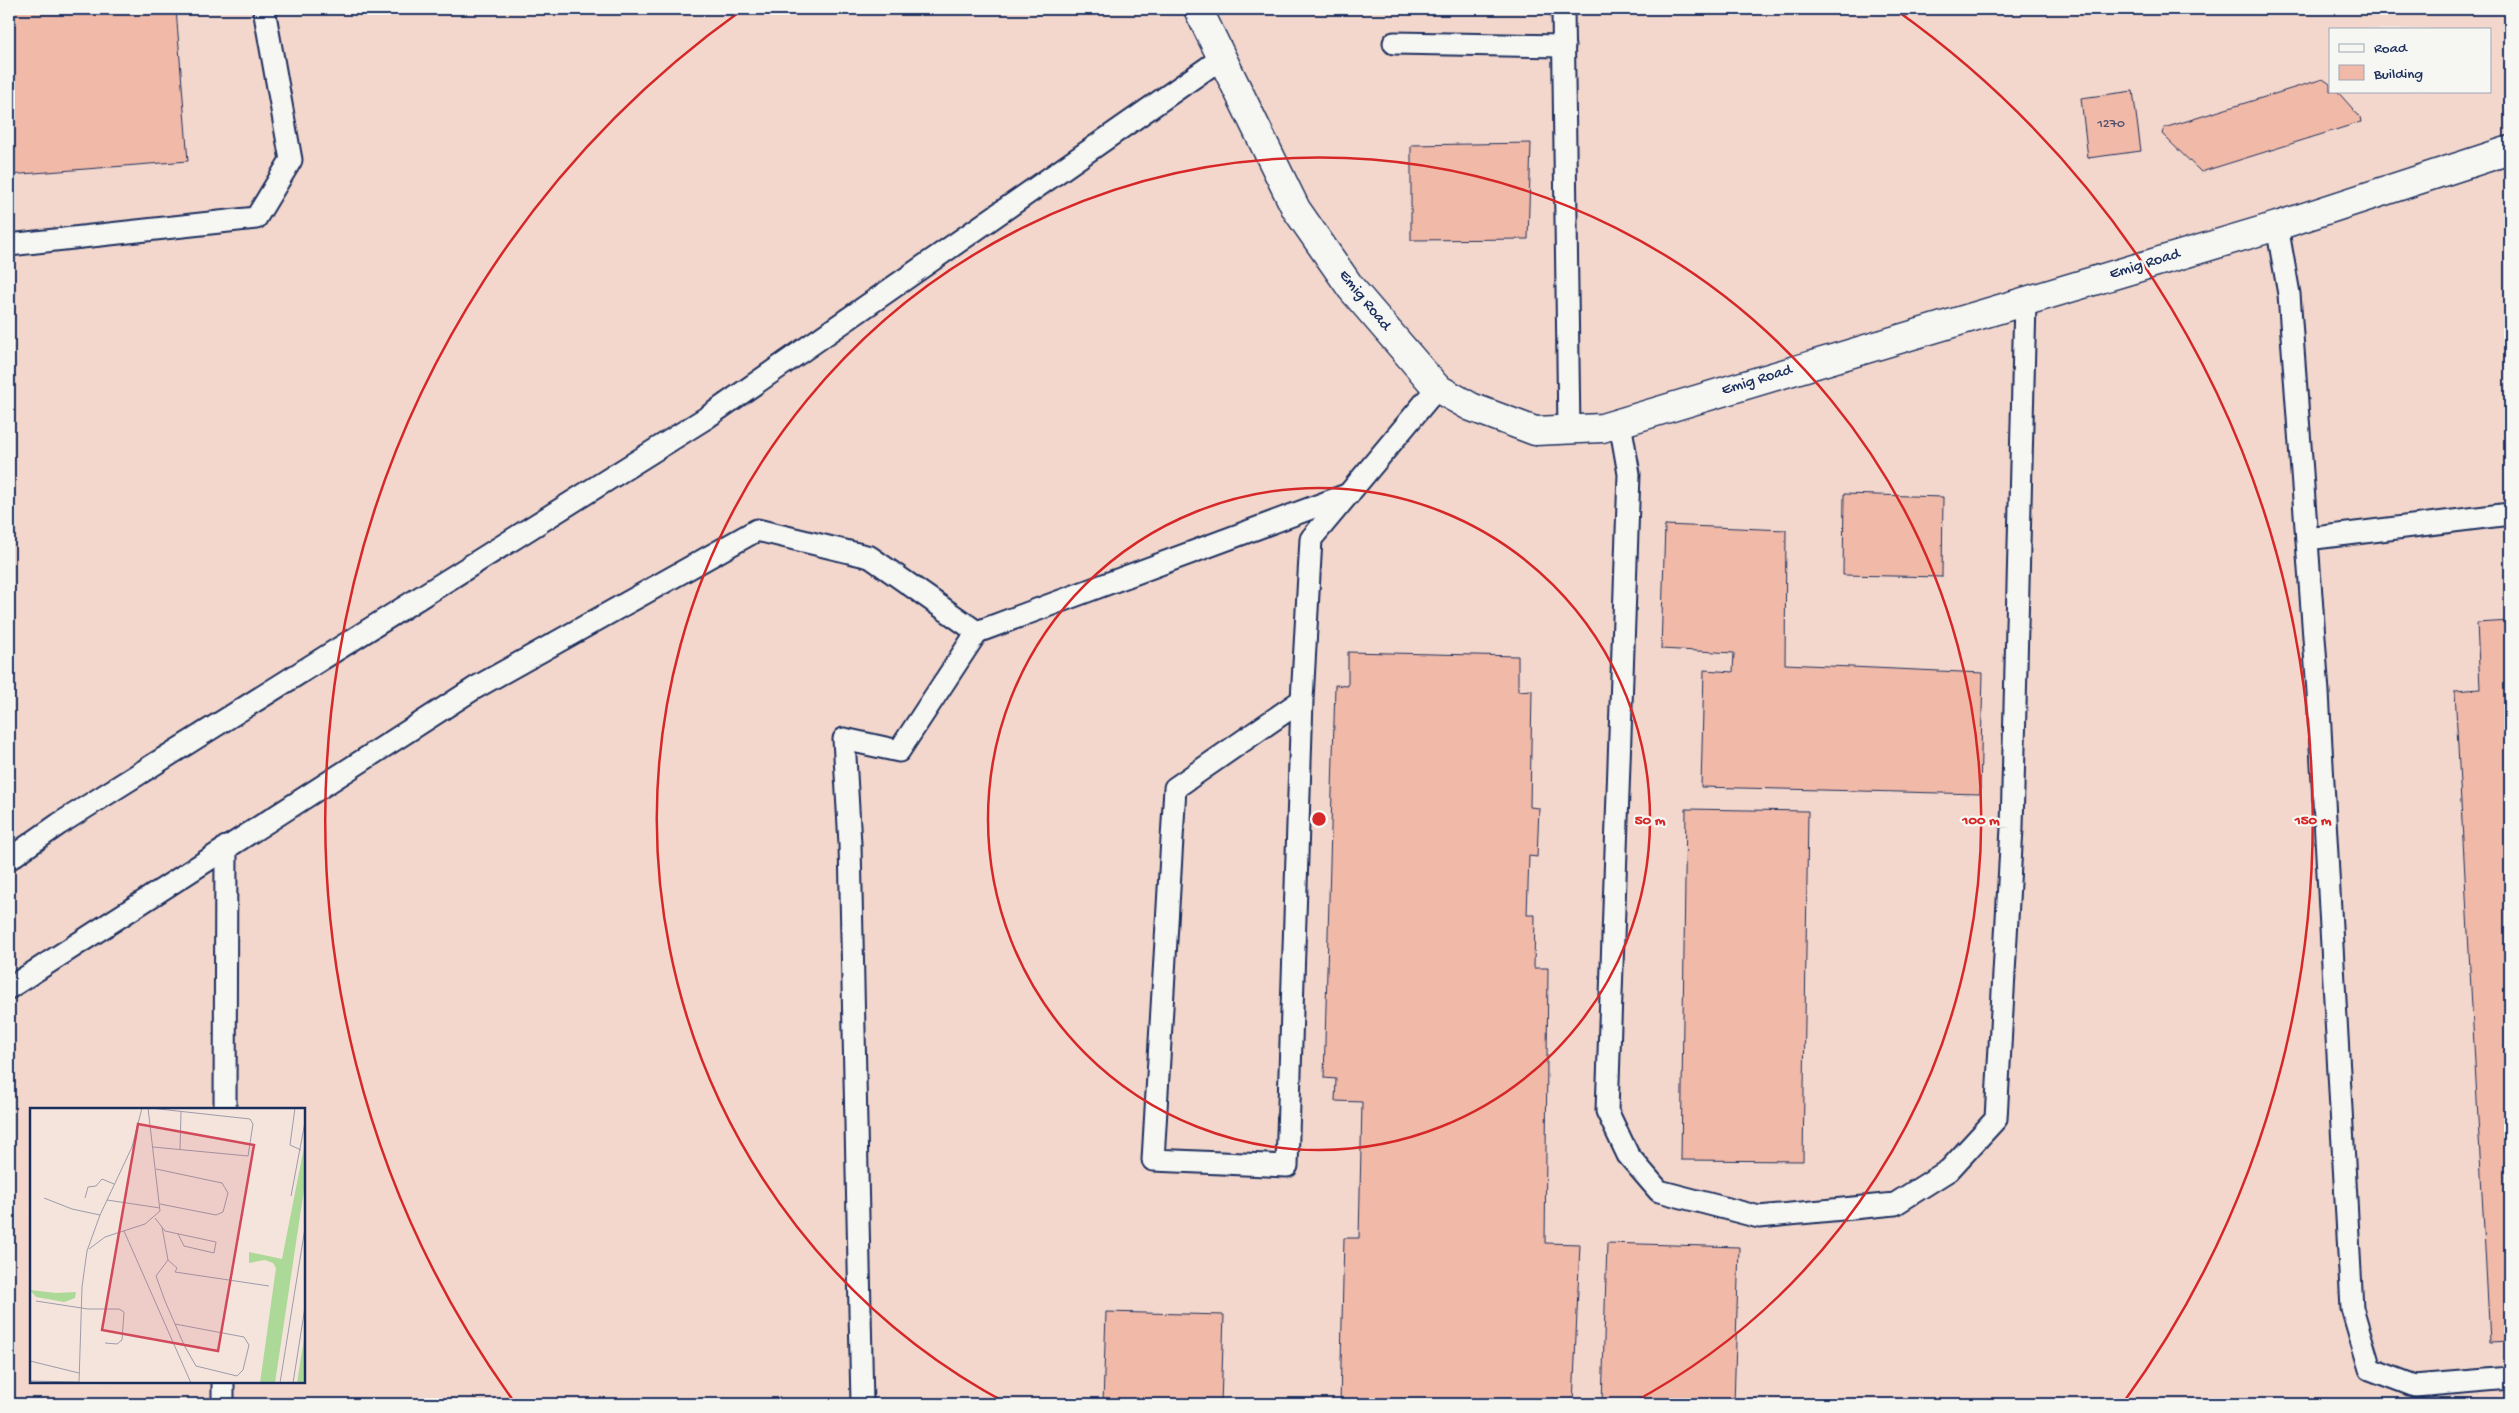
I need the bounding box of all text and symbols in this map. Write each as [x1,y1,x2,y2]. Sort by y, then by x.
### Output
legend [2329,28,2492,92]
text: Road [2374,40,2408,58]
text: Building [2373,66,2423,84]
house number: 1270 [2096,116,2125,133]
street label: Emig Road [2107,245,2184,285]
street label: Emig Road [1334,267,1395,336]
street label: Emig Road [1719,361,1796,401]
centre of rings [1310,810,1328,828]
text: 50 m [1635,812,1666,830]
text: 100 m [1961,812,2000,830]
text: 150 m [2294,812,2332,830]
inset map [30,1108,305,1383]

